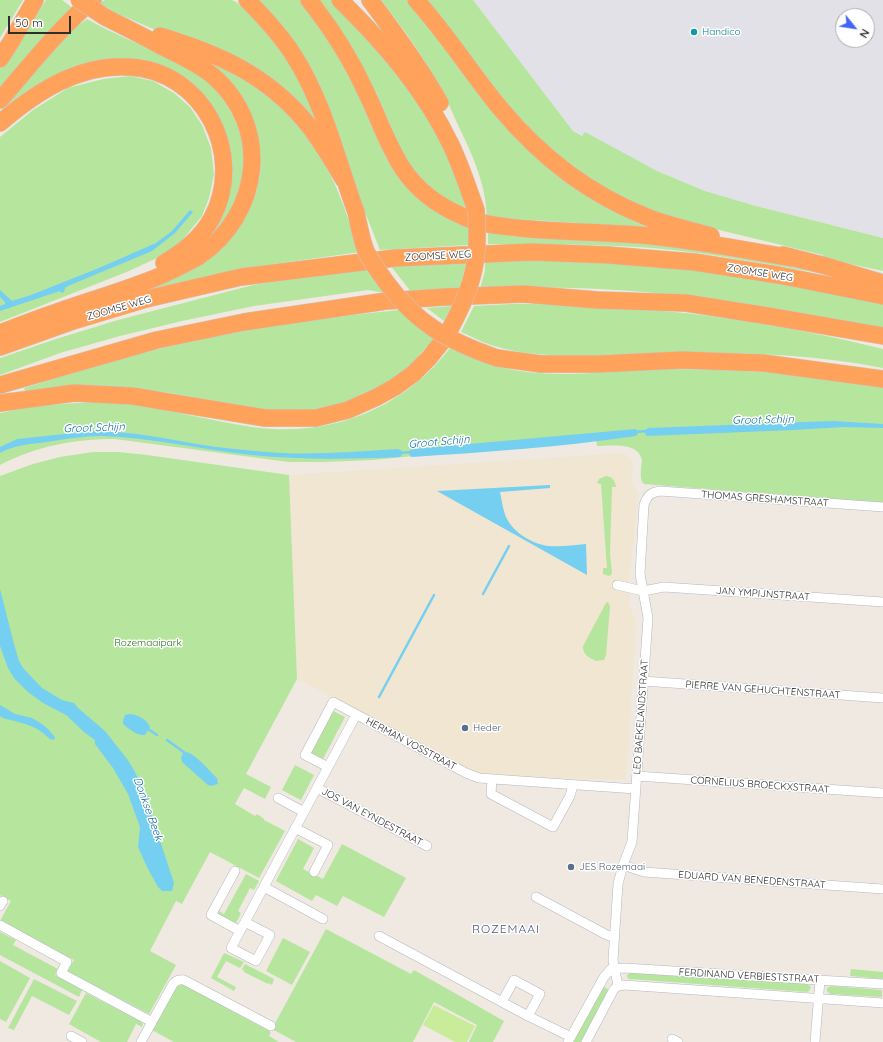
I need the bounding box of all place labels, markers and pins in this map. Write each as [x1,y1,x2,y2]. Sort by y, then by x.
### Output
place label: Handico [702,26,740,38]
marker: Handico [689,27,699,37]
place label: Heder [473,722,501,734]
marker: Heder [460,723,470,733]
place label: JES Rozemaai [579,861,645,873]
marker: JES Rozemaai [566,862,576,872]

